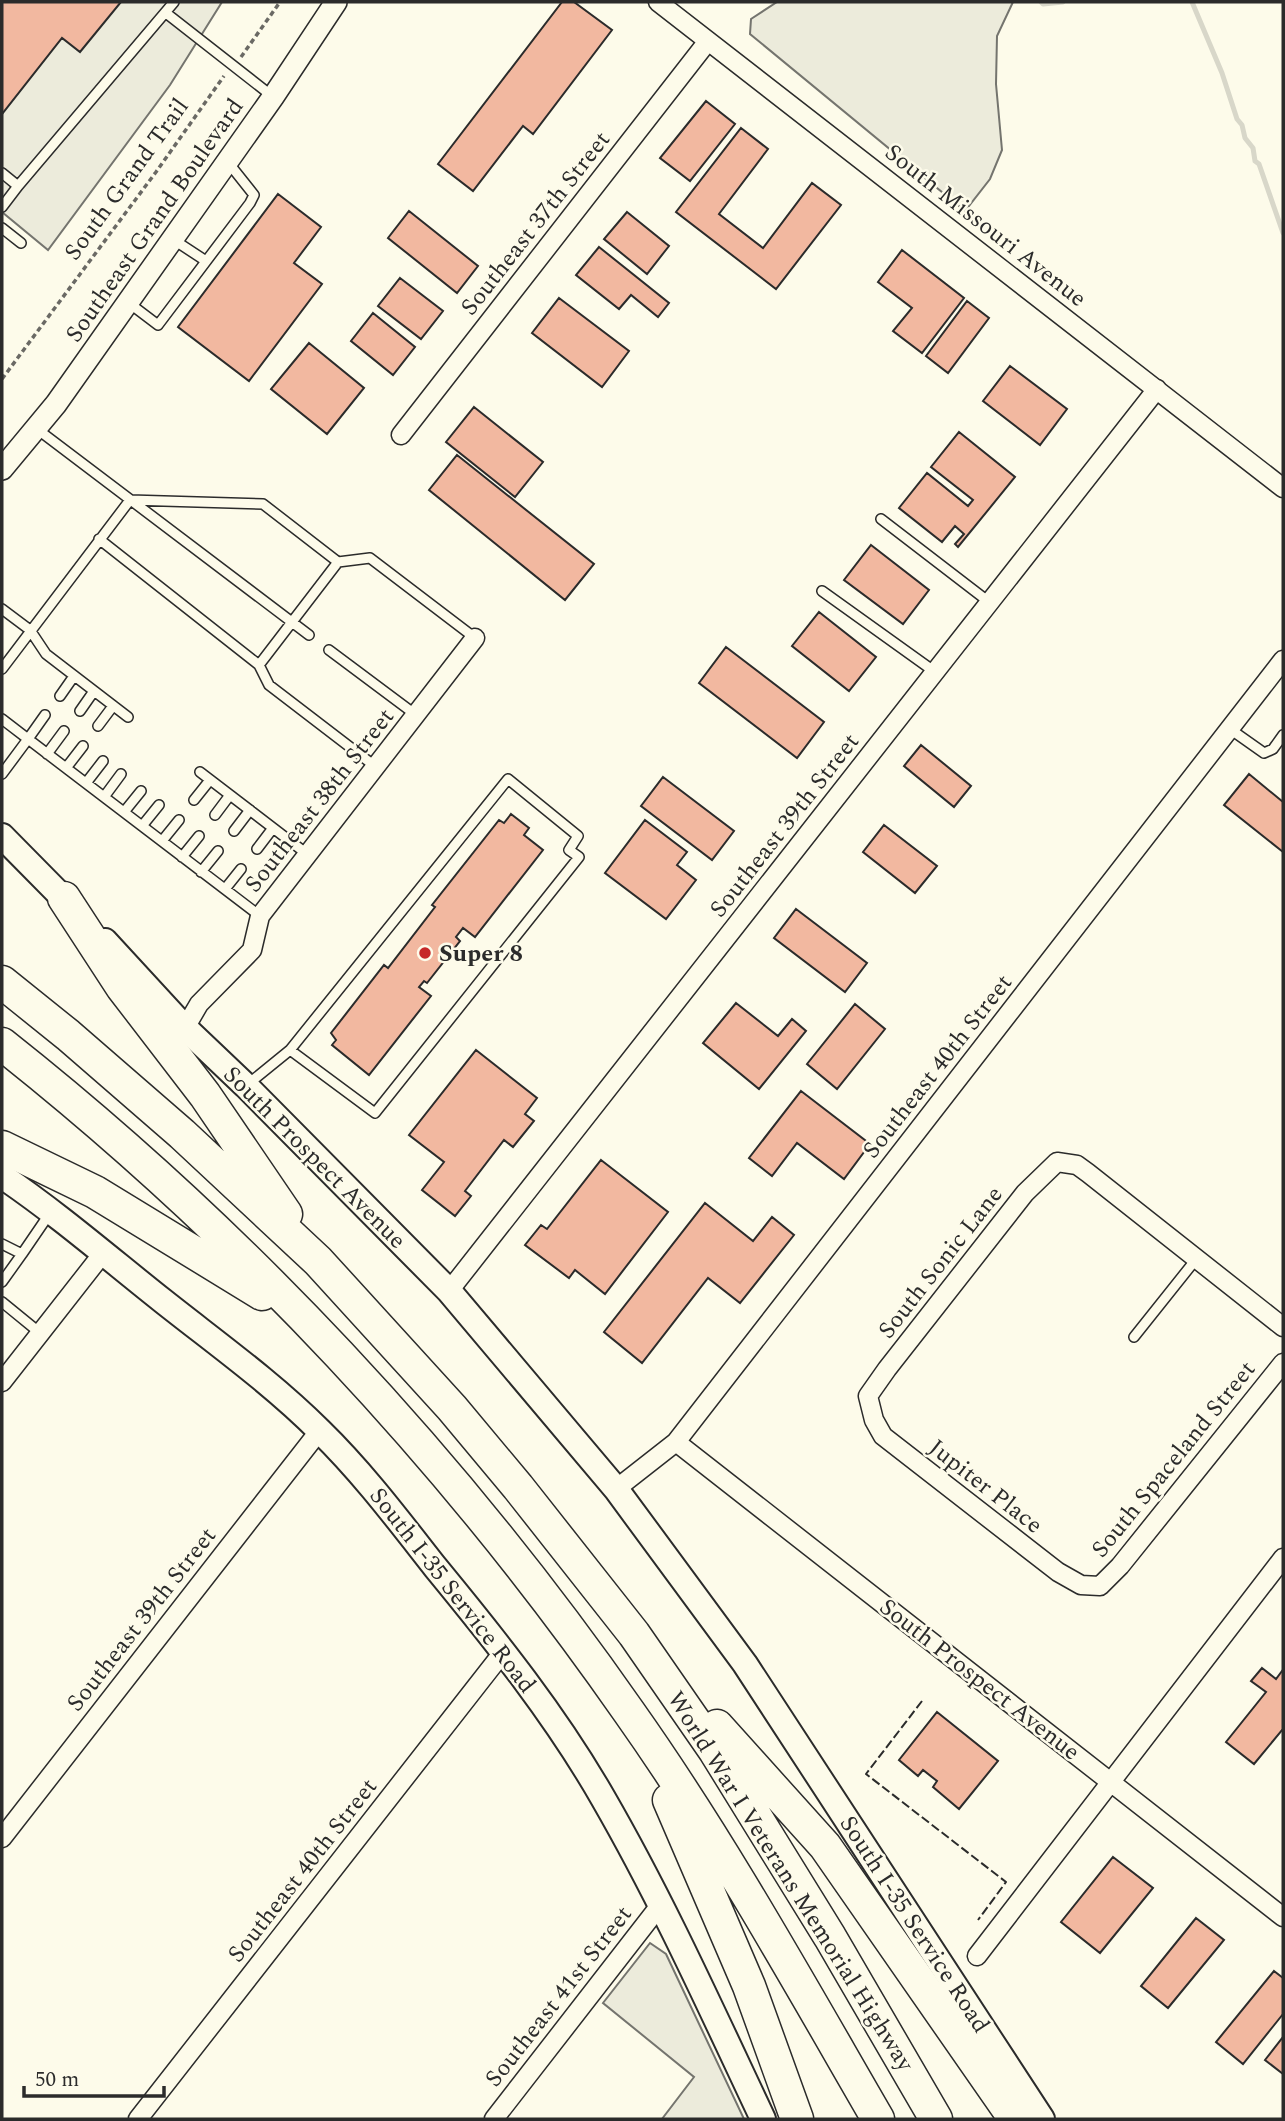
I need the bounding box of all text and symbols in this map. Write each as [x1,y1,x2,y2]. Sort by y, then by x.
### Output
street label: South Grand Trail [56,91,198,268]
street label: Southeast Grand Boulevard [57,91,253,350]
street label: Southeast 37th Street [452,124,619,324]
street label: South Missouri Avenue [877,135,1094,316]
street label: Southeast 38th Street [236,701,403,901]
street label: Southeast 39th Street [701,726,868,926]
place label: Super 8 [439,936,523,972]
marker: Super 8 [417,945,433,961]
street label: Southeast 40th Street [854,967,1021,1167]
street label: South Prospect Avenue [214,1058,414,1258]
street label: South Sonic Lane [869,1178,1012,1347]
street label: South Spaceland Street [1083,1353,1265,1566]
street label: Jupiter Place [920,1431,1050,1543]
street label: South I-35 Service Road [360,1480,544,1701]
street label: Southeast 39th Street [58,1520,225,1720]
street label: South Prospect Avenue [871,1590,1088,1770]
street label: World War I Veterans Memorial Highway [658,1684,923,2080]
street label: Southeast 40th Street [219,1771,386,1971]
street label: South I-35 Service Road [830,1809,998,2040]
street label: Southeast 41st Street [476,1898,641,2095]
scale bar [24,2054,164,2098]
text: 50 m [35,2064,79,2096]

